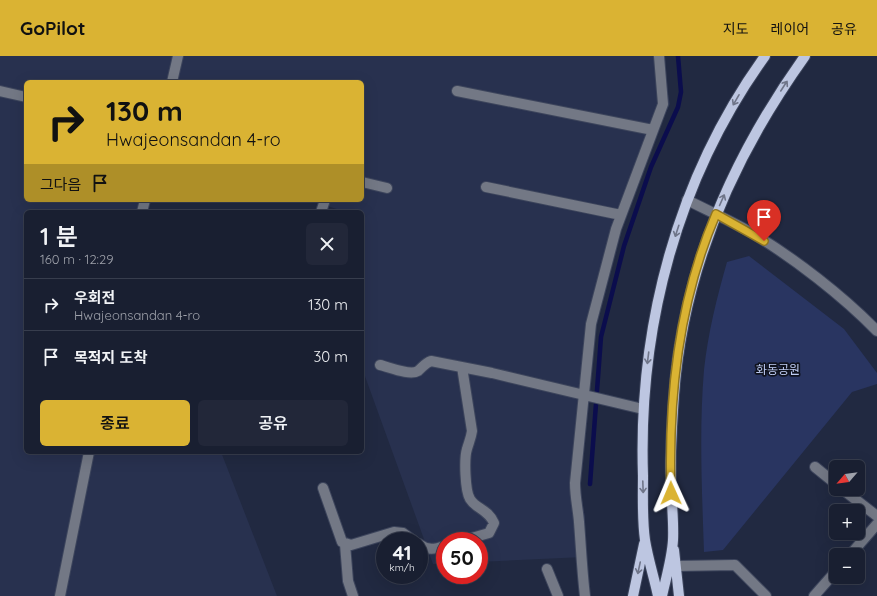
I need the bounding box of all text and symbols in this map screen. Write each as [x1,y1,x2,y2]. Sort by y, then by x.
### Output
text: GoPilot [20,16,86,40]
text: 지도 [723,20,749,38]
text: 레이어 [771,20,809,38]
text: 공유 [831,20,857,38]
one-way arrow [780,81,788,92]
text: 130 m [106,93,183,128]
one-way arrow [732,95,740,106]
icon: right [40,96,92,148]
text: Hwajeonsandan 4-ro [106,128,281,151]
icon: arrive [89,172,111,194]
text: 그다음 [40,175,81,194]
one-way arrow [719,194,726,206]
pin [747,200,781,241]
icon: arrive [753,206,775,228]
text: 1 분 [40,221,78,251]
button: close [306,223,348,265]
one-way arrow [672,225,680,237]
text: 160 m · 12:29 [40,251,113,267]
text: 우회전 [74,288,115,307]
icon: right [40,294,62,316]
text: 130 m [308,295,348,314]
text: Hwajeonsandan 4-ro [74,307,200,323]
icon: arrive [40,346,62,368]
text: 30 m [313,347,348,366]
text: 목적지 도착 [74,348,147,367]
one-way arrow [644,351,652,364]
park label: 화동공원 [756,362,800,377]
button: 종료 [40,400,190,446]
button: 공유 [198,400,348,446]
north arrow [829,460,865,496]
map controls [829,460,865,584]
position arrow [650,472,692,514]
one-way arrow [639,480,647,493]
button: + [829,504,865,540]
speed limit sign: 50 [436,532,488,584]
text: 41 [393,540,411,565]
button: − [829,548,865,584]
text: km/h [389,561,415,574]
one-way arrow [635,561,643,574]

